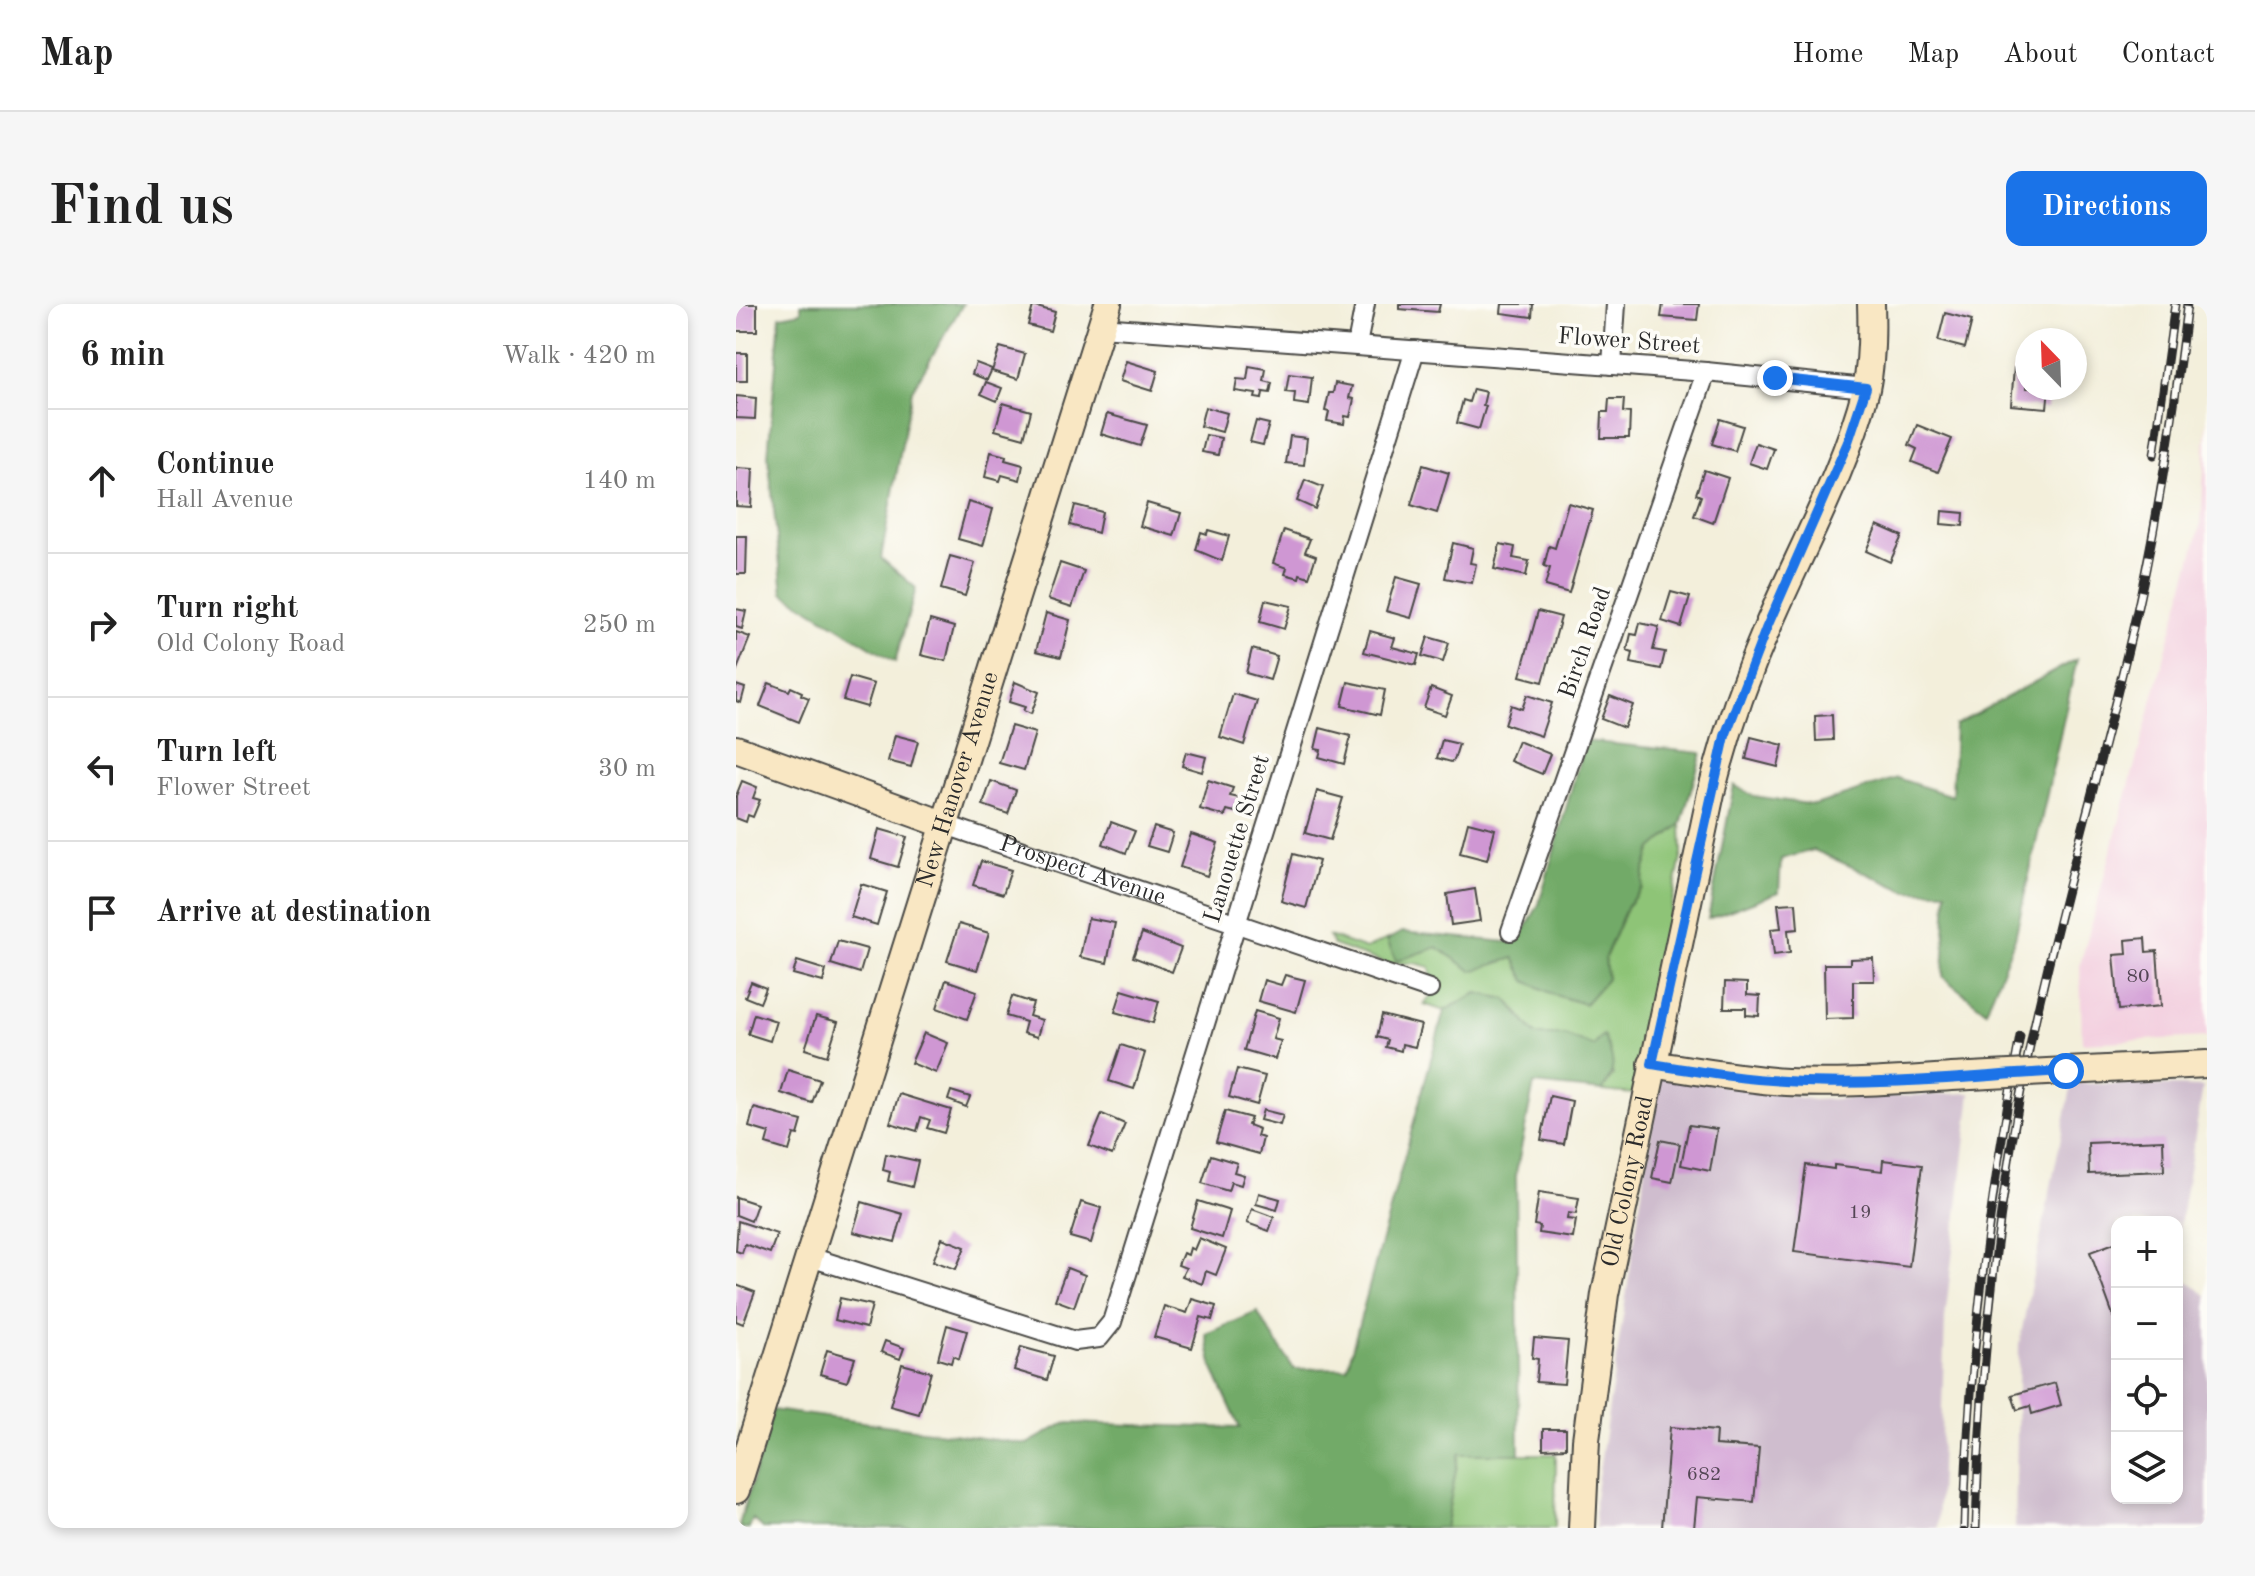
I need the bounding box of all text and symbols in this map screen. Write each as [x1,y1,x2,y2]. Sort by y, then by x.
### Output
text: Map [40,36,114,74]
text: Home [1792,41,1863,69]
text: Map [1907,41,1959,69]
text: About [2003,41,2078,69]
text: Contact [2122,41,2215,69]
button: Directions [2006,171,2207,246]
text: Find us [48,180,234,236]
street label: Flower Street [1557,325,1701,359]
north arrow [2015,328,2087,400]
text: 6 min [80,339,165,373]
text: Walk · 420 m [502,343,656,369]
route end [1757,360,1793,396]
text: Continue [156,450,275,480]
icon: ahead [80,459,124,503]
text: 140 m [583,468,656,494]
text: Hall Avenue [156,487,293,513]
street label: Birch Road [1556,584,1616,702]
text: Turn right [156,594,298,624]
icon: right [80,603,124,647]
text: 250 m [583,612,656,638]
text: Old Colony Road [156,631,345,657]
street label: New Hanover Avenue [914,669,1004,891]
text: Turn left [156,738,277,768]
icon: left [80,747,124,791]
street label: Lanouette Street [1201,752,1275,926]
text: 30 m [598,756,656,782]
text: Flower Street [156,775,311,801]
street label: Prospect Avenue [996,832,1169,911]
icon: arrive [80,891,124,935]
text: Arrive at destination [156,898,431,928]
house number: 80 [2126,967,2150,987]
route start [2048,1053,2084,1089]
street label: Old Colony Road [1599,1094,1659,1270]
house number: 19 [1848,1203,1872,1223]
map controls [2111,1216,2183,1504]
button: + [2111,1216,2183,1288]
button: − [2111,1288,2183,1360]
button: locate [2111,1360,2183,1432]
button: layers [2111,1432,2183,1504]
house number: 682 [1687,1465,1721,1485]

